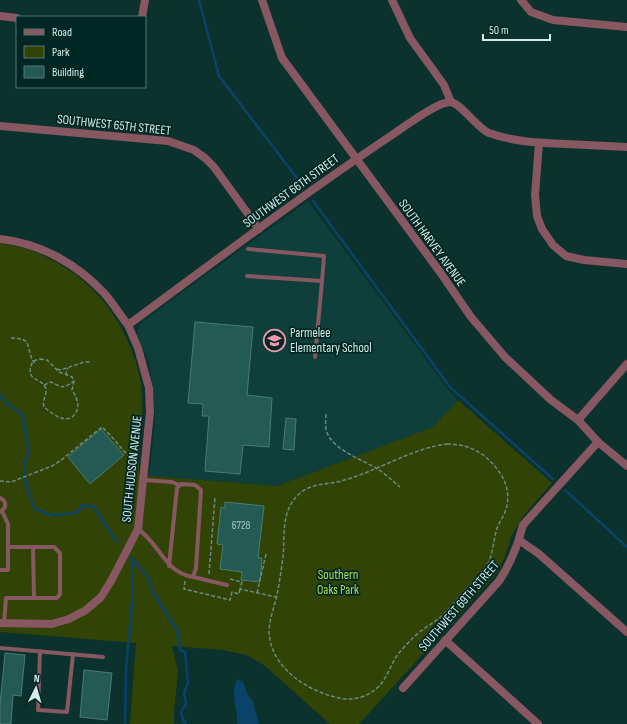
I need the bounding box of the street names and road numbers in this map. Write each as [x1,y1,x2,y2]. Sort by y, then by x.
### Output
street label: SOUTHWEST 65TH STREET [56,111,172,139]
street label: SOUTHWEST 66TH STREET [240,151,342,231]
street label: SOUTH HARVEY AVENUE [395,196,469,290]
street label: SOUTH HUDSON AVENUE [118,415,146,523]
street label: SOUTHWEST 69TH STREET [415,557,503,655]

